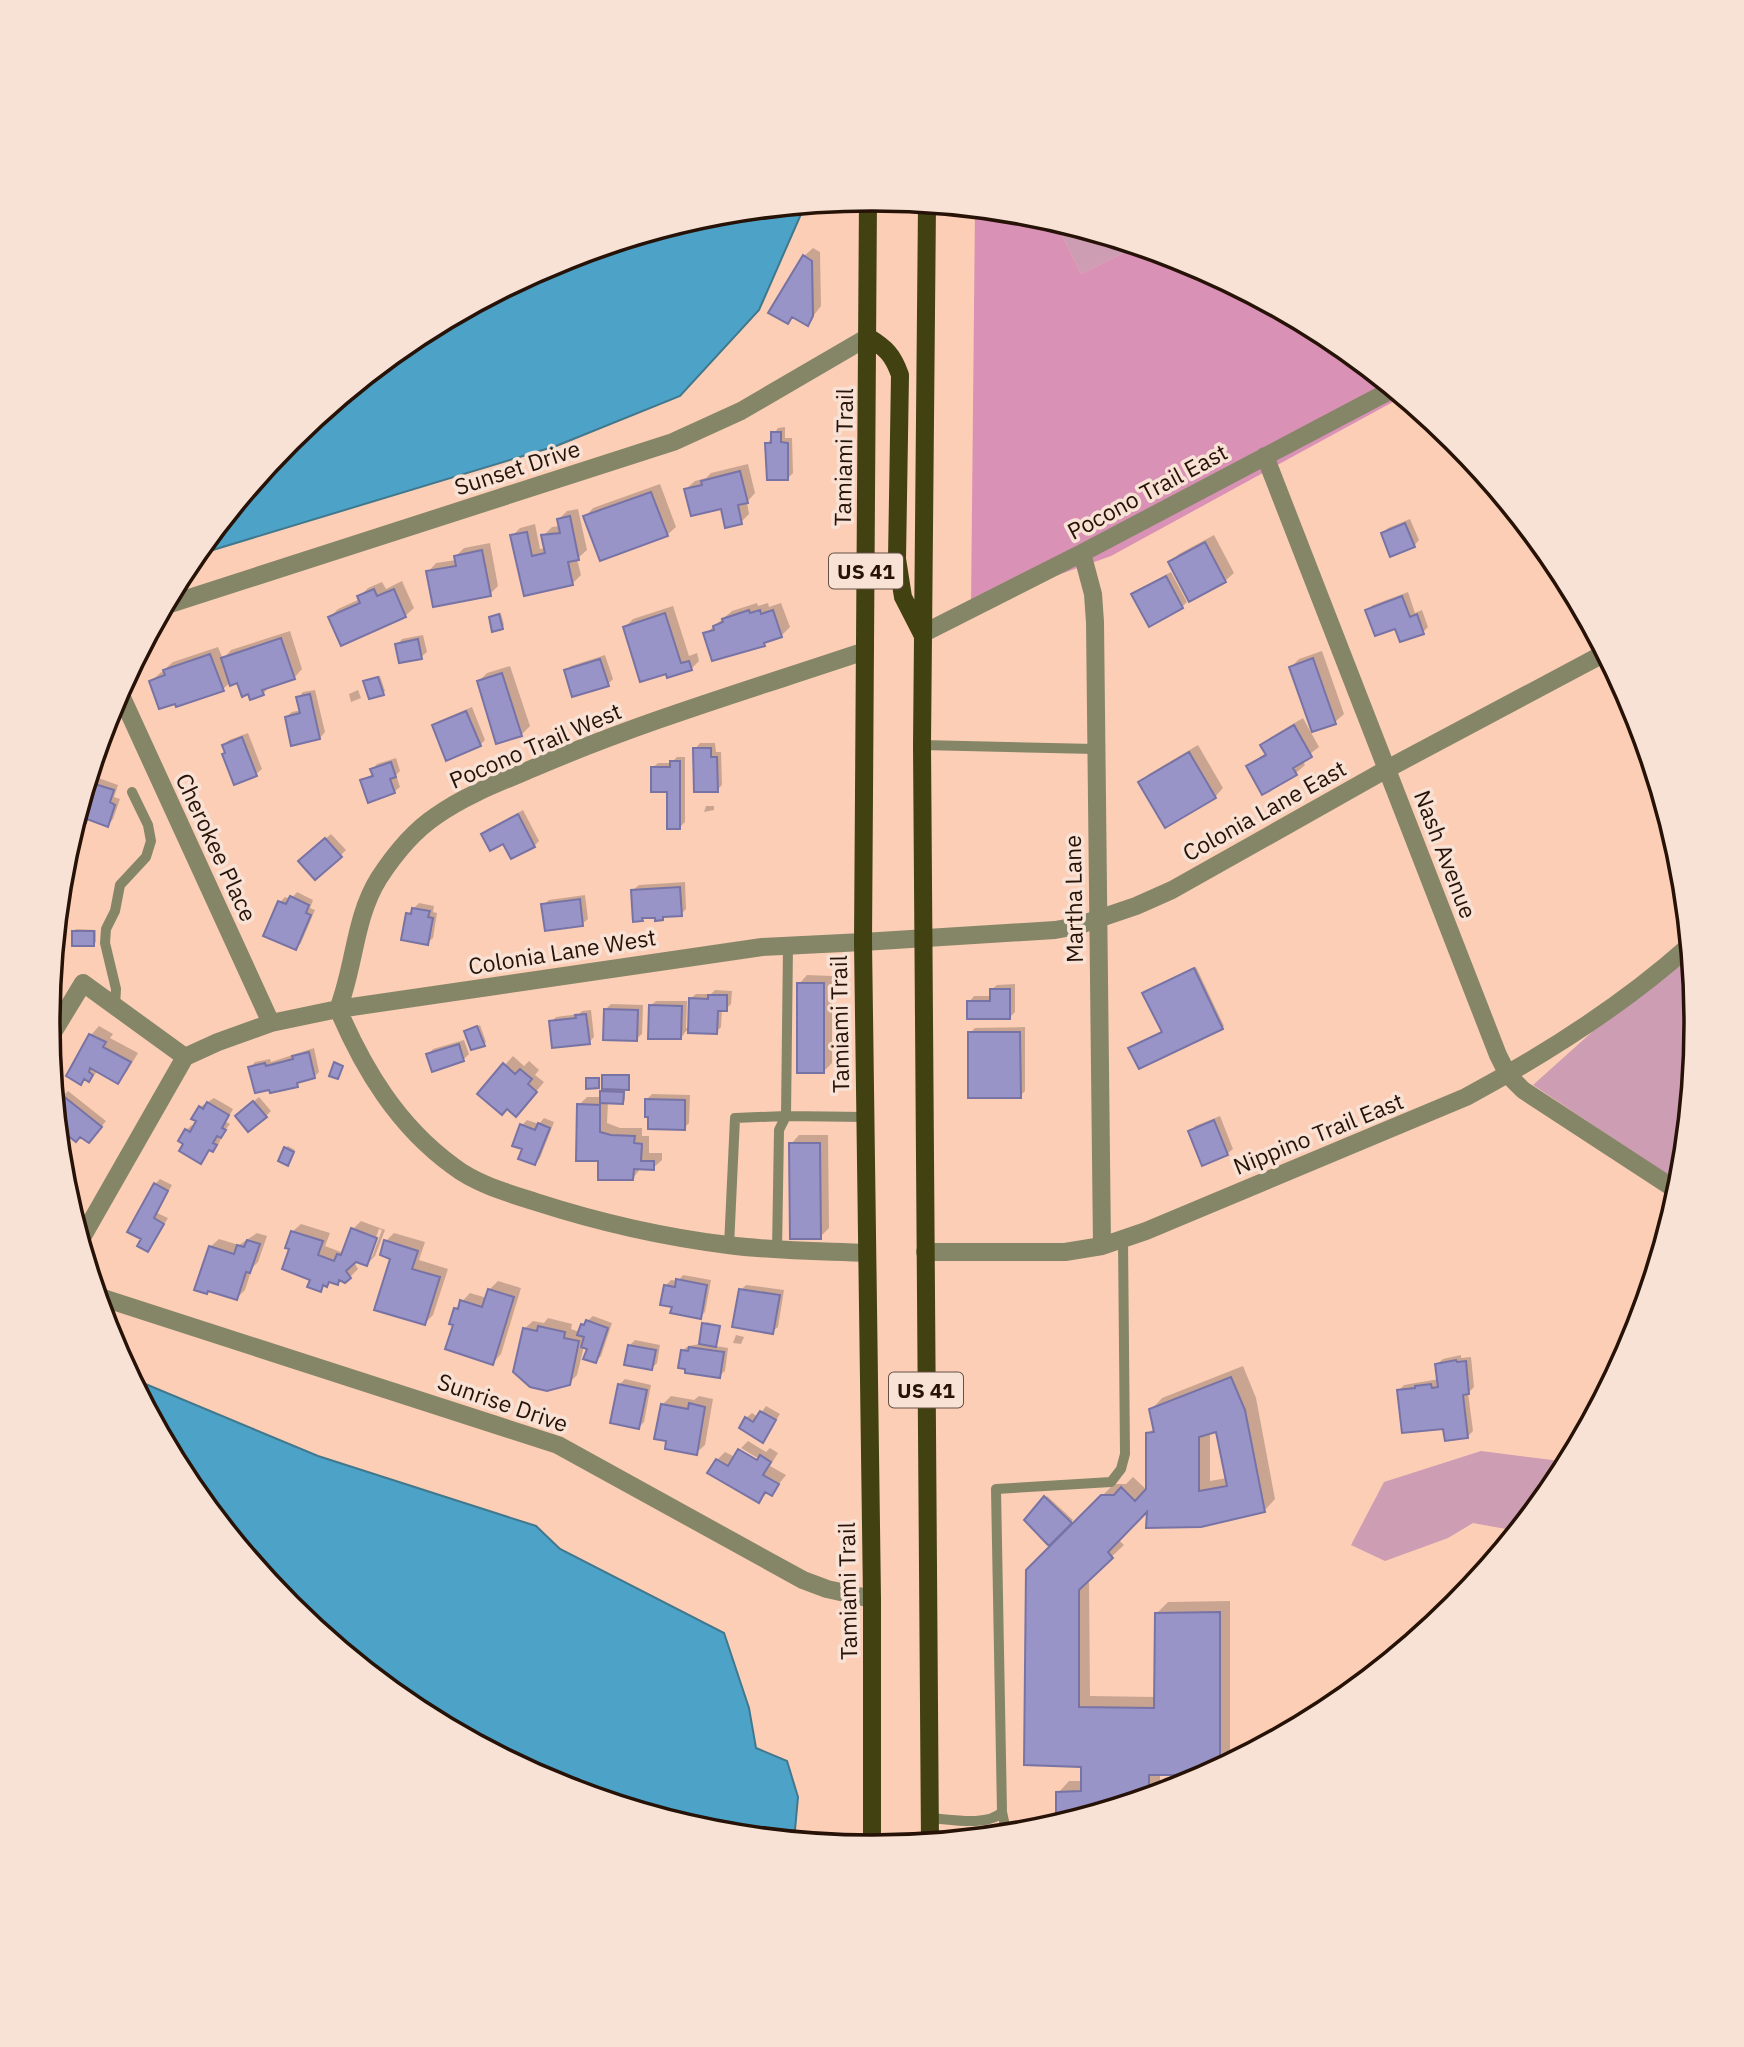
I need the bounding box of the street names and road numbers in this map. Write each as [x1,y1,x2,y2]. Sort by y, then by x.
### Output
street label: Tamiami Trail [827,388,859,526]
street label: Sunset Drive [450,433,584,501]
street label: Pocono Trail East [1062,436,1232,546]
road number: US 41 [829,554,903,588]
street label: Pocono Trail West [444,695,626,795]
street label: Colonia Lane East [1177,753,1351,867]
street label: Cherokee Place [170,768,264,926]
street label: Nash Avenue [1408,786,1484,922]
street label: Martha Lane [1057,835,1089,963]
street label: Colonia Lane West [466,921,658,981]
street label: Tamiami Trail [823,955,855,1093]
street label: Nippino Trail East [1229,1085,1407,1181]
street label: Sunrise Drive [434,1366,572,1438]
road number: US 41 [889,1372,963,1408]
street label: Tamiami Trail [831,1522,863,1660]

